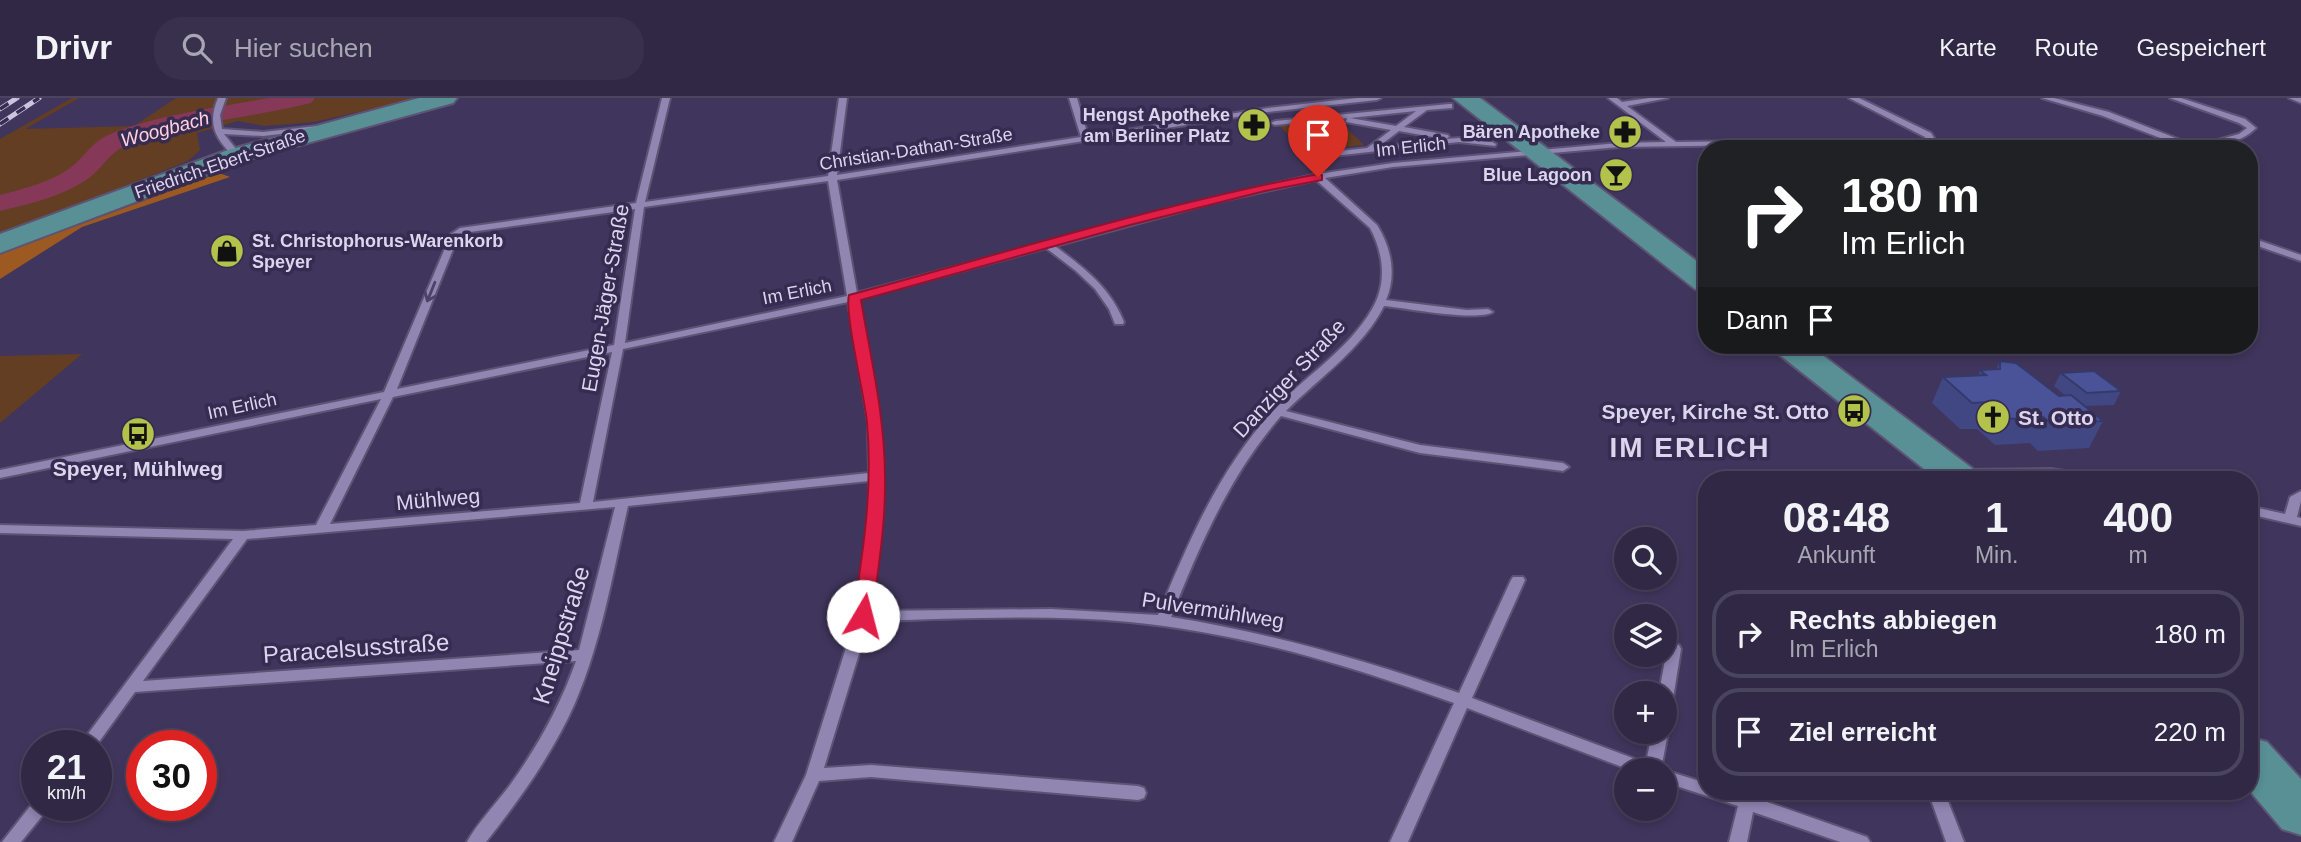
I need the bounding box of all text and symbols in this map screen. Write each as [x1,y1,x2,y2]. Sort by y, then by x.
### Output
search box [154,17,644,80]
text: Drivr [35,29,112,66]
icon: search [178,29,216,67]
text: Hier suchen [234,33,373,63]
text: Karte [1939,34,1997,61]
text: Route [2035,34,2099,61]
text: Gespeichert [2137,34,2266,61]
place label: Hengst Apotheke am Berliner Platz [1083,105,1230,146]
pin [1288,105,1348,177]
pharmacy icon: Hengst Apotheke am Berliner Platz [1235,106,1273,144]
water label: Woogbach [118,107,212,151]
pharmacy icon: Bären Apotheke [1606,113,1644,151]
icon: arrive [1299,116,1337,154]
place label: Bären Apotheke [1463,122,1600,142]
street label: Christian-Dathan-Straße [818,124,1014,174]
street label: Friedrich-Ebert-Straße [132,125,308,203]
street label: Im Erlich [1375,133,1447,161]
bar icon: Blue Lagoon [1597,156,1635,194]
place label: Blue Lagoon [1483,165,1592,185]
icon: right [1726,168,1817,259]
text: 180 m [1841,168,1980,222]
street label: Eugen-Jäger-Straße [577,202,633,394]
text: Im Erlich [1841,225,1965,261]
place label: St. Christophorus-Warenkorb Speyer [252,231,503,272]
shop icon: St. Christophorus-Warenkorb Speyer [208,232,246,270]
street label: Im Erlich [761,276,833,308]
one-way arrow [424,281,437,302]
icon: arrive [1802,301,1840,339]
text: Dann [1726,305,1788,335]
street label: Danziger Straße [1228,314,1350,442]
street label: Im Erlich [206,389,278,423]
bus stop icon: Speyer, Kirche St. Otto [1835,392,1873,430]
church icon: St. Otto [1974,398,2012,436]
place label: Speyer, Kirche St. Otto [1601,400,1829,423]
place label: St. Otto [2018,406,2094,429]
bus stop icon: Speyer, Mühlweg [119,415,157,453]
district label: IM ERLICH [1609,432,1771,463]
place label: Speyer, Mühlweg [53,457,223,480]
street label: Mühlweg [395,484,481,514]
text: 08:48 [1783,494,1890,541]
text: 1 [1985,494,2008,541]
text: 400 [2103,494,2173,541]
map controls [1614,527,1677,821]
button: search [1614,527,1677,590]
text: Ankunft [1797,542,1875,568]
text: Min. [1975,542,2018,568]
text: m [2129,542,2148,568]
street label: Kneippstraße [527,563,595,707]
position arrow [826,579,900,653]
street label: Pulvermühlweg [1140,587,1286,633]
button: layers [1614,604,1677,667]
text: Rechts abbiegen [1789,605,1997,635]
icon: right [1730,615,1768,653]
text: 180 m [2154,619,2226,649]
street label: Paracelsusstraße [262,628,450,668]
text: Im Erlich [1789,636,1878,662]
button: + [1614,681,1677,744]
icon: arrive [1730,713,1768,751]
text: Ziel erreicht [1789,717,1936,747]
text: 220 m [2154,717,2226,747]
speed limit sign: 30 [126,730,217,821]
text: 21 [47,747,86,786]
button: − [1614,758,1677,821]
text: km/h [47,783,86,803]

